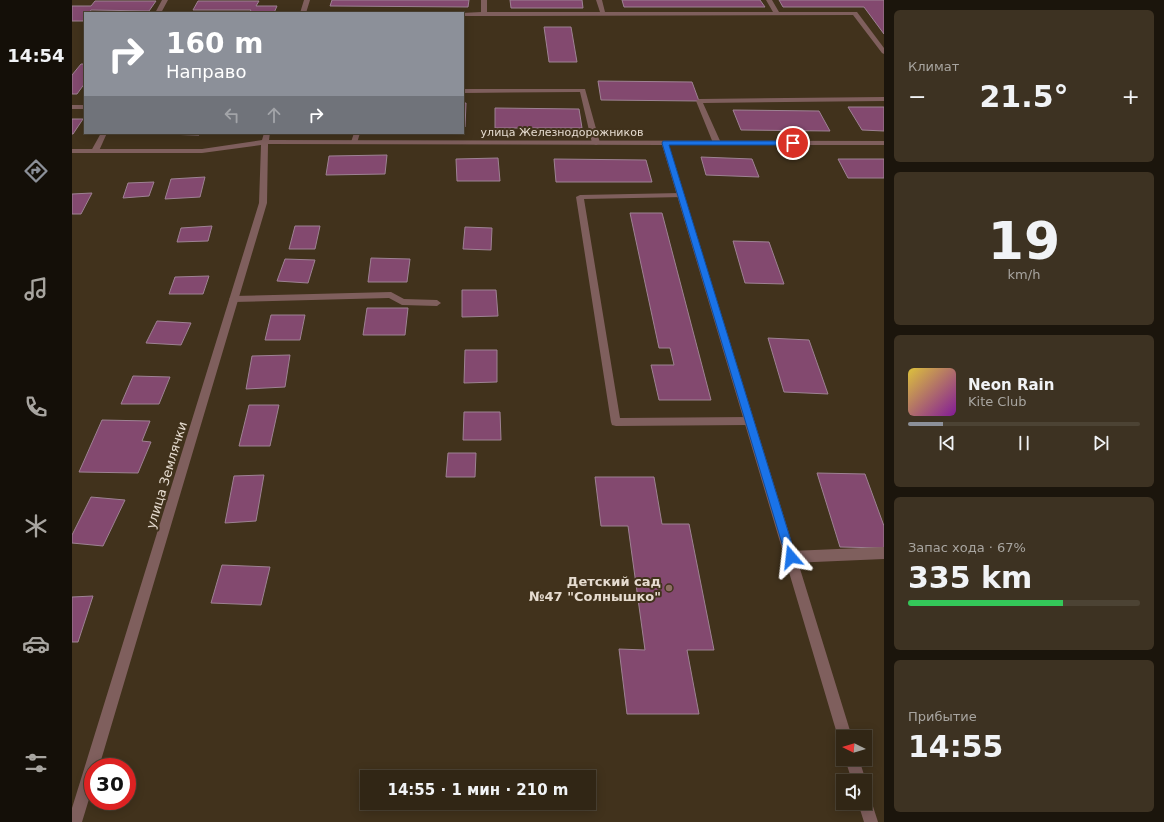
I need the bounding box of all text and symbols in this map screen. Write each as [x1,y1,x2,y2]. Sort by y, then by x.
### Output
text: 160 m [166,27,263,60]
icon: right [100,28,152,80]
text: 14:54 [7,45,65,66]
text: Климат [908,59,959,74]
text: Направо [166,61,246,82]
text: 21.5° [979,79,1069,114]
text: − [908,84,926,109]
text: + [1122,84,1140,109]
icon: left [221,104,243,126]
icon: ahead [263,104,285,126]
icon: right [305,104,327,126]
street label: улица Железнодорожников [481,126,643,139]
pin [776,126,810,160]
icon: arrive [782,132,804,154]
icon: directions [22,157,50,185]
text: 19 [988,211,1060,271]
text: km/h [1008,267,1040,282]
icon: music [22,275,50,303]
text: Neon Rain [968,376,1054,394]
icon: phone [22,393,50,421]
text: Kite Club [968,394,1027,409]
street label: улица Землячки [143,420,190,531]
icon: previous [936,432,958,454]
icon: pause [1013,432,1035,454]
icon: next [1090,432,1112,454]
icon: climate [22,512,50,540]
position arrow [770,536,812,578]
text: Запас хода · 67% [908,540,1026,555]
text: 335 km [908,560,1032,595]
place label: Детский сад №47 "Солнышко" [529,574,661,604]
marker: Детский сад №47 "Солнышко" [664,583,674,593]
icon: car [22,630,50,658]
text: Прибытие [908,709,977,724]
text: 14:55 [908,729,1004,764]
north arrow [836,730,872,766]
map controls [836,730,872,810]
icon: filters [22,749,50,777]
speed limit sign: 30 [84,758,136,810]
button: sound [836,774,872,810]
text: 14:55 · 1 мин · 210 m [388,781,569,799]

